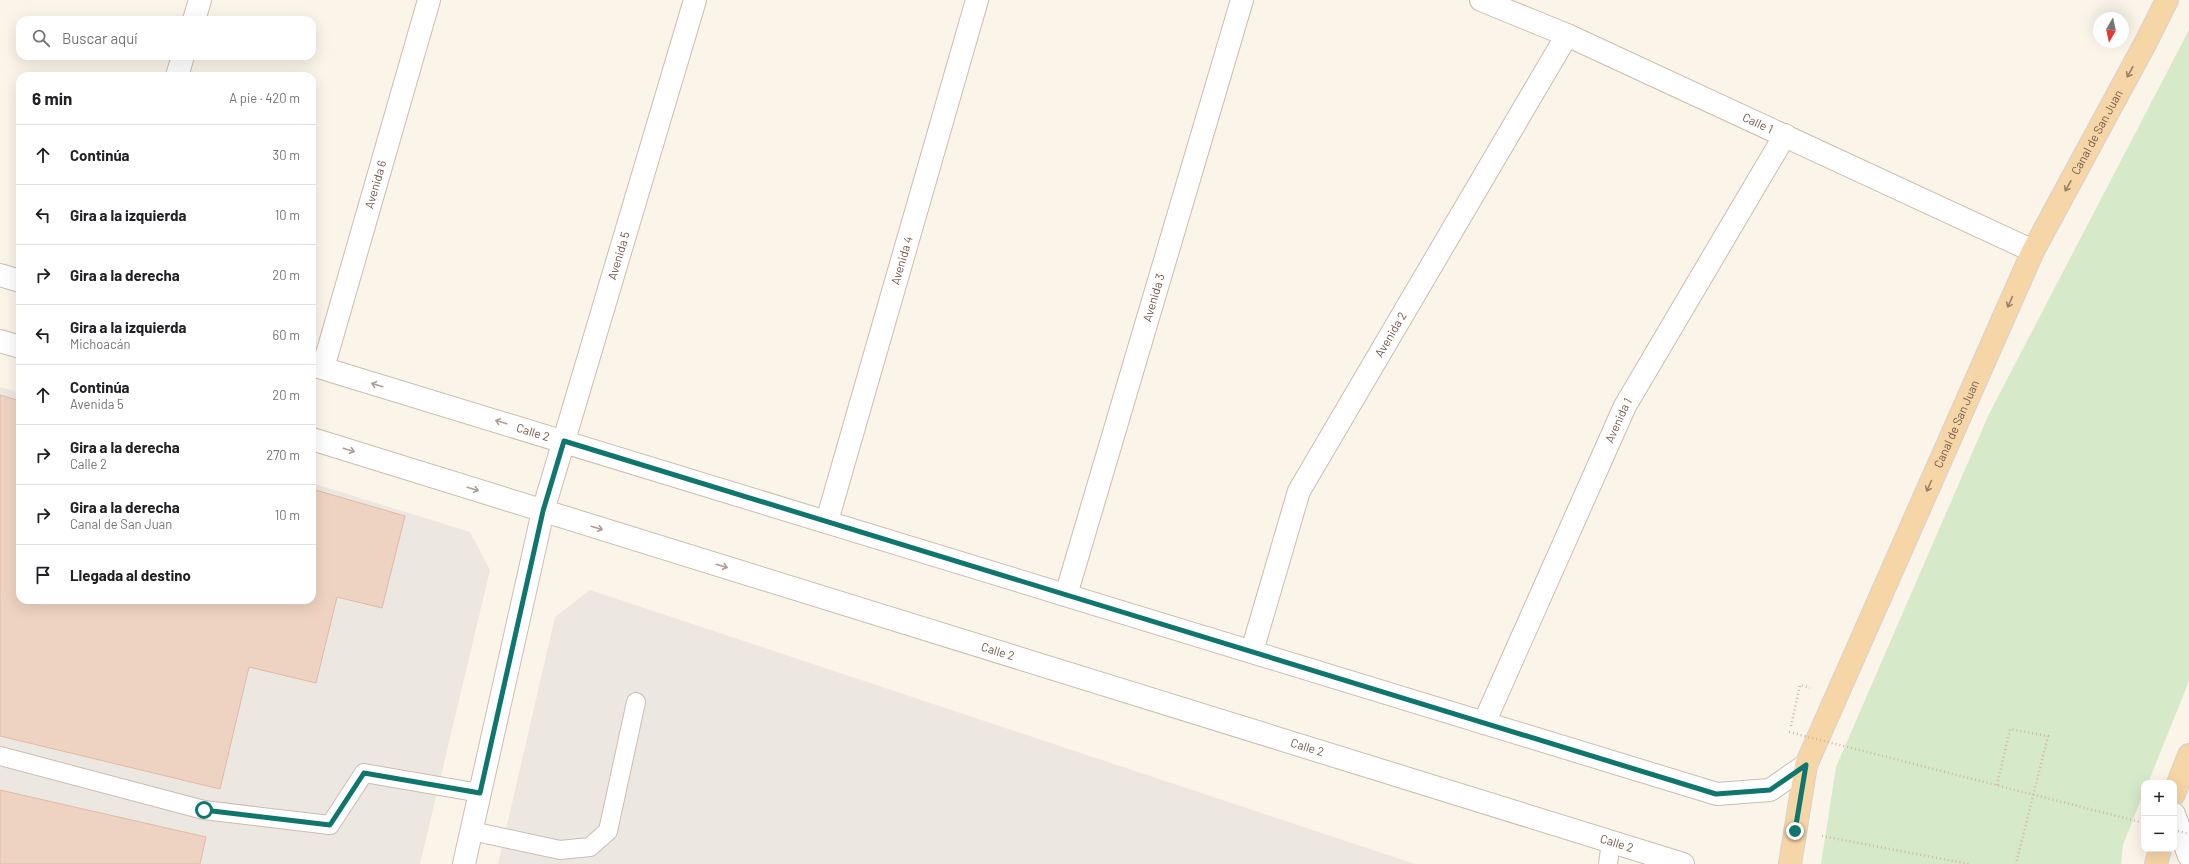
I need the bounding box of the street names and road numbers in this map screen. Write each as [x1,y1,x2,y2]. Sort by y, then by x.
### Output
street label: Canal de San Juan [2068,87,2125,177]
street label: Calle 1 [1741,109,1775,136]
street label: Avenida 6 [361,158,389,210]
street label: Avenida 5 [604,230,632,281]
street label: Avenida 4 [887,234,915,286]
street label: Avenida 3 [1139,272,1167,323]
street label: Avenida 2 [1371,309,1409,359]
street label: Canal de San Juan [1930,378,1981,470]
street label: Avenida 1 [1602,395,1634,445]
street label: Calle 2 [515,420,552,443]
street label: Calle 2 [980,639,1016,662]
street label: Calle 2 [1289,735,1326,758]
street label: Calle 2 [1599,831,1635,854]

